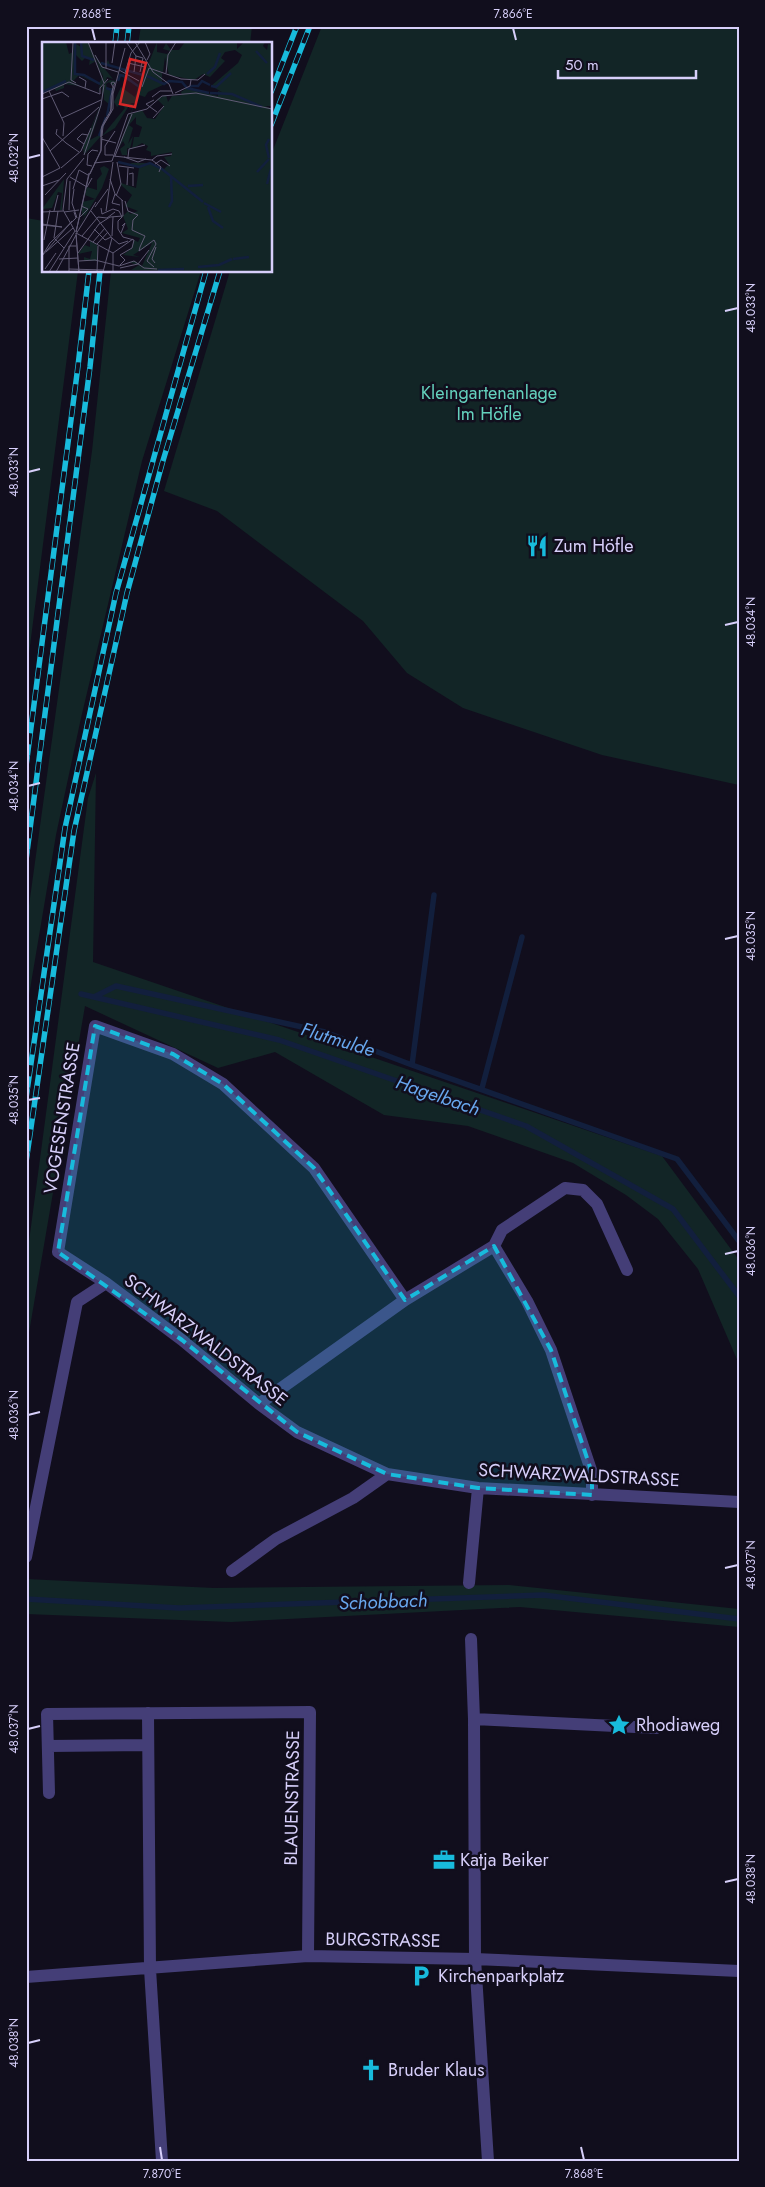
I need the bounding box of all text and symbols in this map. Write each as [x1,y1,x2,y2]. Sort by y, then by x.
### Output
text: 7.868°E [73,5,111,23]
text: 7.866°E [493,5,533,23]
inset map [42,42,272,272]
scale bar [558,48,695,80]
text: 50 m [565,54,599,76]
text: 48.032°N [5,133,23,183]
text: 48.033°N [742,283,760,333]
park label: Kleingartenanlage Im Höfle [421,380,557,427]
text: 48.033°N [5,447,23,497]
restaurant icon: Zum Höfle [524,533,550,559]
place label: Zum Höfle [554,533,633,559]
text: 48.034°N [742,597,760,647]
text: 48.034°N [5,761,23,811]
text: 48.035°N [742,911,760,961]
water label: Flutmulde [298,1015,379,1064]
street label: VOGESENSTRASSE [37,1040,87,1196]
water label: Hagelbach [392,1068,484,1122]
text: 48.035°N [5,1075,23,1125]
text: 48.036°N [742,1226,760,1276]
street label: SCHWARZWALDSTRASSE [119,1268,293,1412]
text: 48.036°N [5,1390,23,1440]
street label: SCHWARZWALDSTRASSE [478,1457,680,1493]
text: 48.037°N [742,1540,760,1590]
water label: Schobbach [338,1586,428,1617]
text: 48.037°N [5,1704,23,1754]
place icon: Rhodiaweg [606,1712,632,1738]
place label: Rhodiaweg [636,1712,720,1738]
street label: BLAUENSTRASSE [278,1730,306,1866]
office icon: Katja Beiker [431,1847,457,1873]
place label: Katja Beiker [460,1847,550,1873]
text: 48.038°N [742,1854,760,1904]
street label: BURGSTRASSE [325,1926,441,1954]
parking icon: Kirchenparkplatz [408,1963,434,1989]
place label: Kirchenparkplatz [438,1963,565,1989]
text: 48.038°N [5,2018,23,2068]
church icon: Bruder Klaus [358,2057,384,2083]
place label: Bruder Klaus [388,2057,484,2083]
text: 7.870°E [143,2165,181,2183]
text: 7.868°E [565,2165,603,2183]

